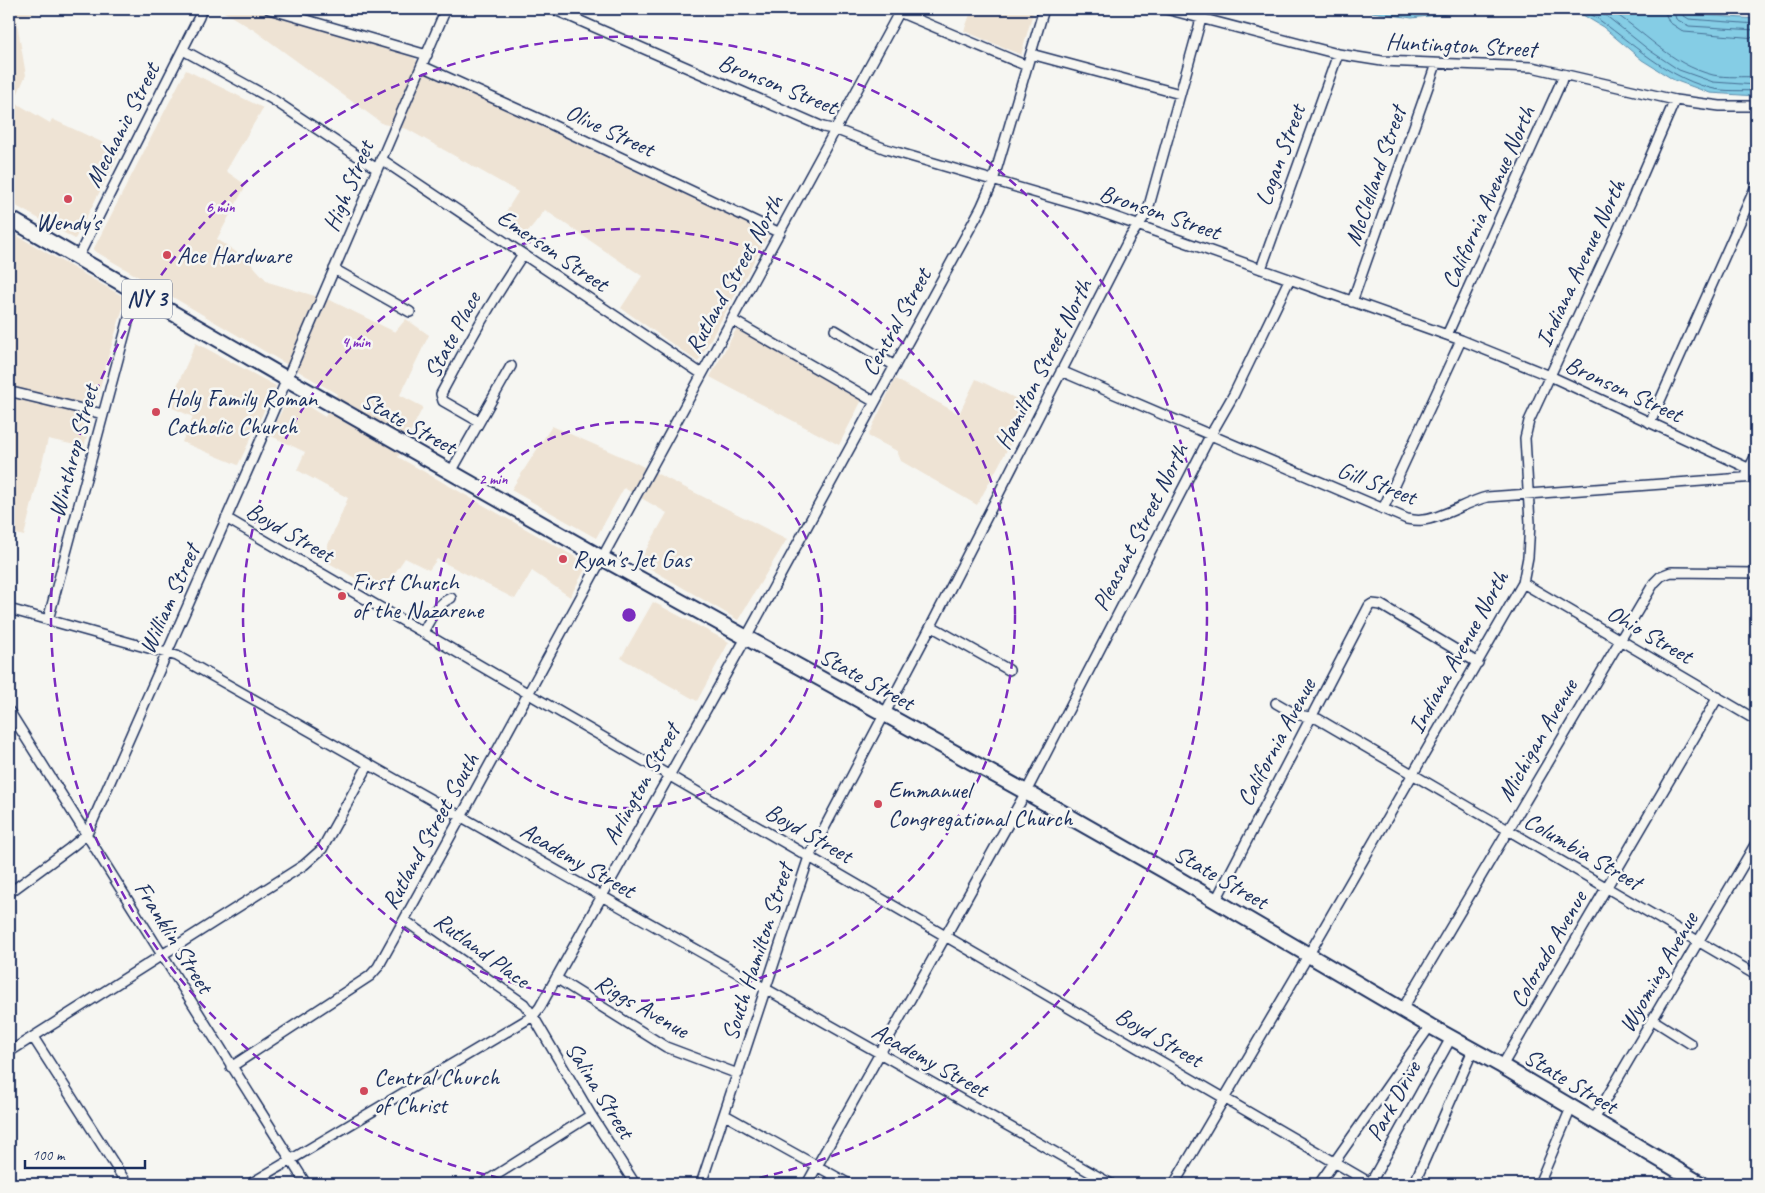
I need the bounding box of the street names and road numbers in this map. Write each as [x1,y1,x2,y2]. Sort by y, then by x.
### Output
street label: Huntington Street [1385,26,1540,64]
street label: Bronson Street [714,47,844,122]
street label: Mechanic Street [78,56,167,192]
street label: Olive Street [561,96,661,164]
street label: Logan Street [1248,98,1313,210]
street label: McClelland Street [1337,100,1414,250]
street label: California Avenue North [1434,100,1542,293]
street label: High Street [316,134,381,236]
street label: Indiana Avenue North [1528,173,1632,352]
street label: Bronson Street [1096,177,1226,247]
street label: Rutland Street North [678,188,791,359]
street label: Emerson Street [492,202,616,299]
street label: Central Street [854,261,939,381]
street label: Hamilton Street North [987,272,1100,454]
road number: NY 3 [122,280,172,318]
street label: State Place [417,285,488,383]
street label: Bronson Street [1561,349,1689,430]
street label: Winthrop Street [41,379,106,521]
street label: State Street [356,385,464,462]
street label: Pleasant Street North [1085,437,1196,616]
street label: Gill Street [1333,454,1423,512]
street label: Boyd Street [241,495,341,570]
street label: William Street [132,537,208,658]
street label: Indiana Avenue North [1401,564,1516,739]
street label: Ohio Street [1602,598,1700,671]
street label: State Street [814,641,922,718]
street label: California Avenue [1230,671,1323,811]
street label: Michigan Avenue [1490,672,1585,806]
street label: Arlington Street [595,716,688,850]
street label: Rutland Street South [375,747,486,914]
street label: Boyd Street [760,796,860,871]
street label: Columbia Street [1519,805,1650,898]
street label: Academy Street [515,815,642,906]
street label: State Street [1169,838,1275,917]
street label: South Hamilton Street [714,857,801,1044]
street label: Franklin Street [128,876,221,1000]
street label: Colorado Avenue [1503,883,1595,1013]
street label: Rutland Place [428,905,537,996]
street label: Wyoming Avenue [1612,905,1706,1038]
street label: Riggs Avenue [590,967,696,1046]
street label: Boyd Street [1110,1000,1210,1075]
street label: Academy Street [867,1016,995,1105]
street label: Salina Street [558,1036,643,1146]
street label: State Street [1519,1041,1625,1122]
street label: Park Drive [1359,1054,1428,1146]

